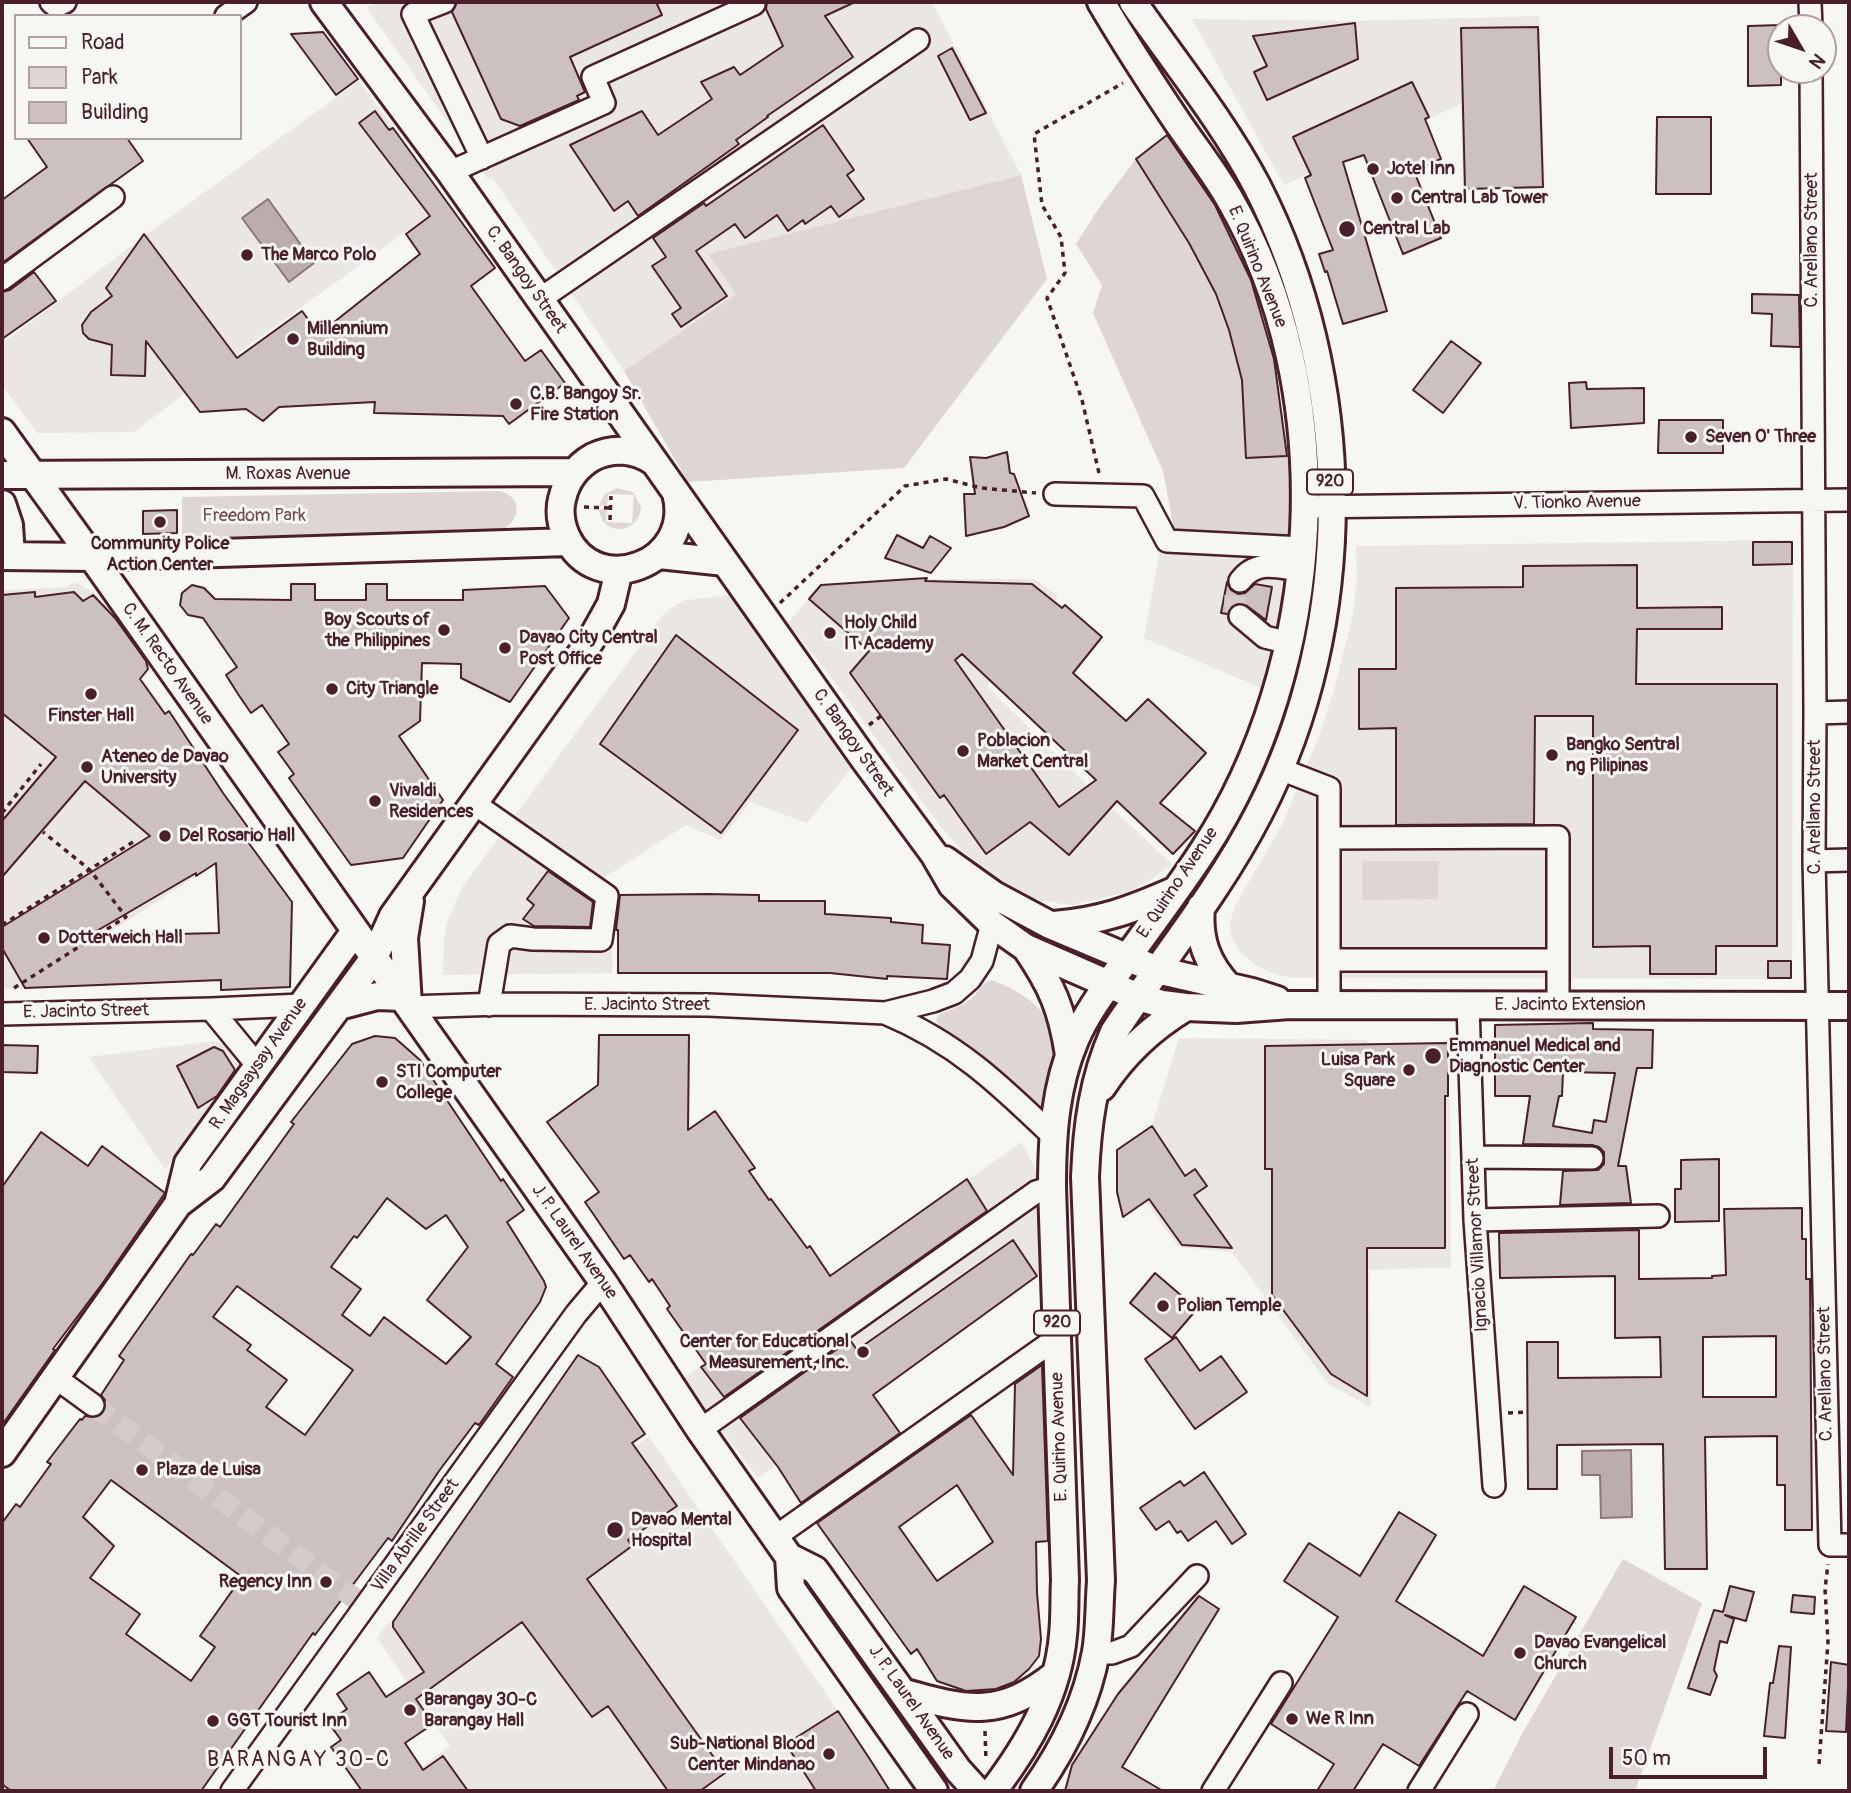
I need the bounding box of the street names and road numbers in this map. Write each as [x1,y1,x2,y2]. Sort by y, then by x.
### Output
street label: C. Arellano Street [1801,173,1823,307]
street label: E. Quirino Avenue [1223,203,1291,331]
street label: C. Bangoy Street [481,222,571,338]
street label: M. Roxas Avenue [226,463,350,485]
road number: 920 [1307,470,1353,495]
street label: V. Tionko Avenue [1513,491,1641,515]
street label: C. M. Recto Avenue [117,599,217,729]
street label: C. Bangoy Street [808,685,898,801]
street label: C. Arellano Street [1804,740,1826,874]
street label: E. Quirino Avenue [1133,823,1223,943]
street label: R. Magsaysay Avenue [205,994,313,1134]
street label: E. Jacinto Street [584,994,710,1016]
street label: E. Jacinto Extension [1494,994,1646,1016]
street label: E. Jacinto Street [23,1000,149,1024]
street label: Ignacio Villamor Street [1463,1157,1493,1333]
street label: J. P. Laurel Avenue [526,1180,622,1304]
street label: C. Arellano Street [1814,1306,1838,1442]
road number: 920 [1034,1310,1080,1336]
street label: E. Quirino Avenue [1047,1372,1073,1502]
street label: Villa Abrille Street [368,1475,464,1597]
street label: J. P. Laurel Avenue [863,1641,959,1765]

